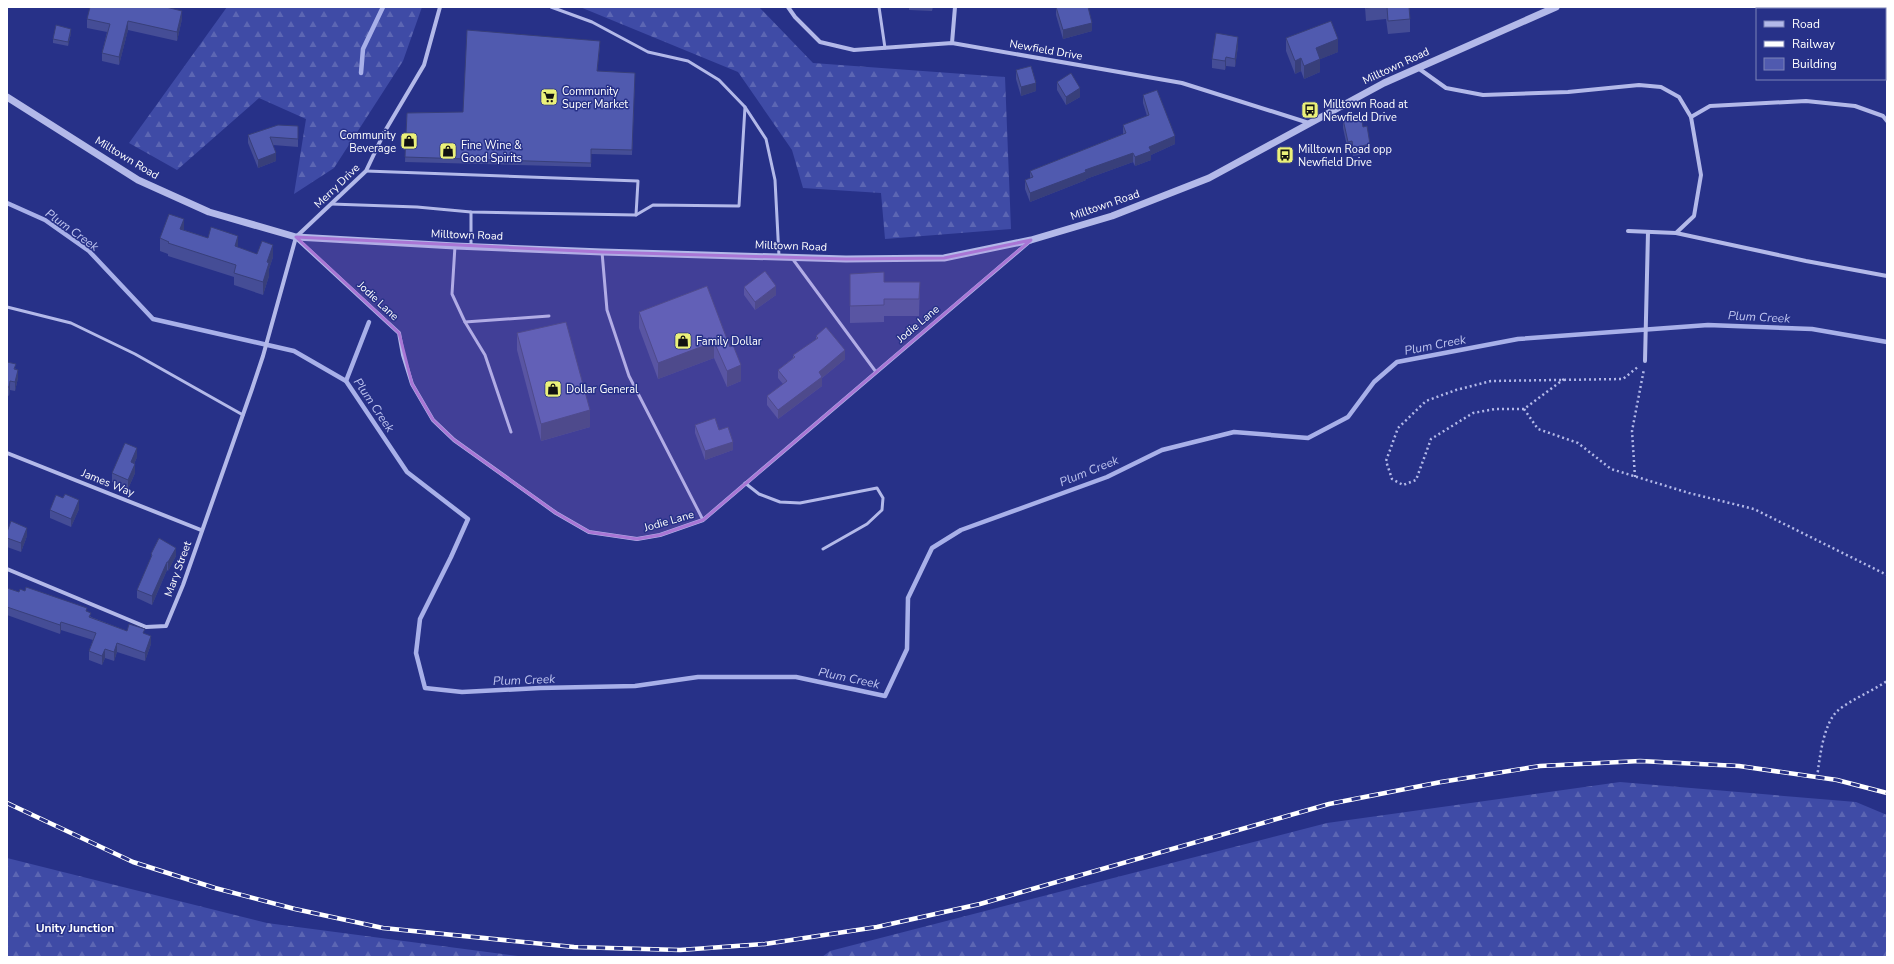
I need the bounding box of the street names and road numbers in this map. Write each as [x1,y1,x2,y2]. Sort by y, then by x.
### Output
street label: Newfield Drive [1008,36,1084,64]
street label: Milltown Road [1360,44,1432,88]
street label: Milltown Road [92,133,162,183]
street label: Merry Drive [311,160,363,212]
street label: Milltown Road [1068,186,1142,224]
street label: Milltown Road [431,226,503,244]
street label: Milltown Road [755,237,827,255]
street label: Jodie Lane [353,277,402,324]
street label: Jodie Lane [893,302,943,347]
street label: James Way [78,465,137,501]
street label: Jodie Lane [641,507,696,536]
street label: Mary Street [161,539,195,599]

